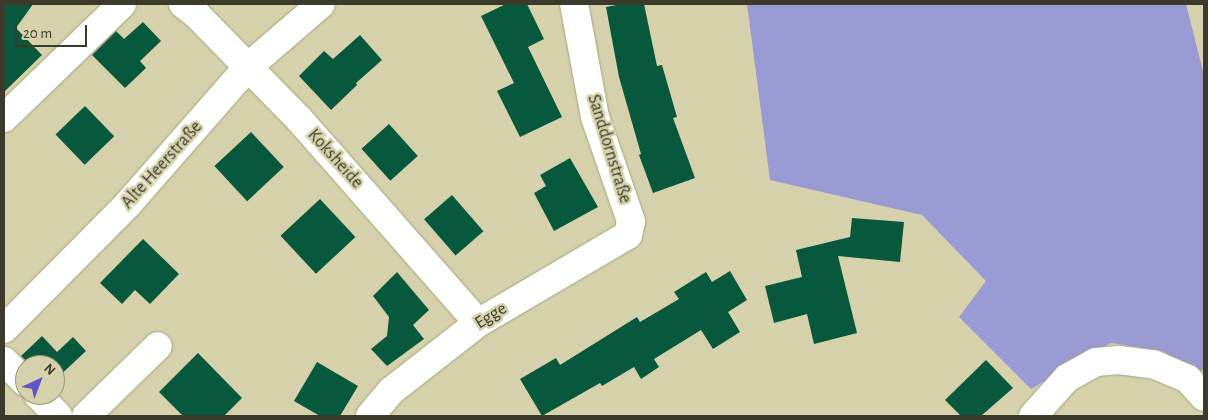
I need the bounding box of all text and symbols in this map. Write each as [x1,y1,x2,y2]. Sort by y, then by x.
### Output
scale bar [18,15,90,47]
text: 20 m [23,26,52,41]
street label: Sanddornstraße [582,92,636,206]
street label: Alte Heerstraße [117,117,207,213]
street label: Koksheide [303,125,367,193]
street label: Egge [471,298,511,334]
north arrow [15,355,65,405]
text: N [41,361,58,378]

